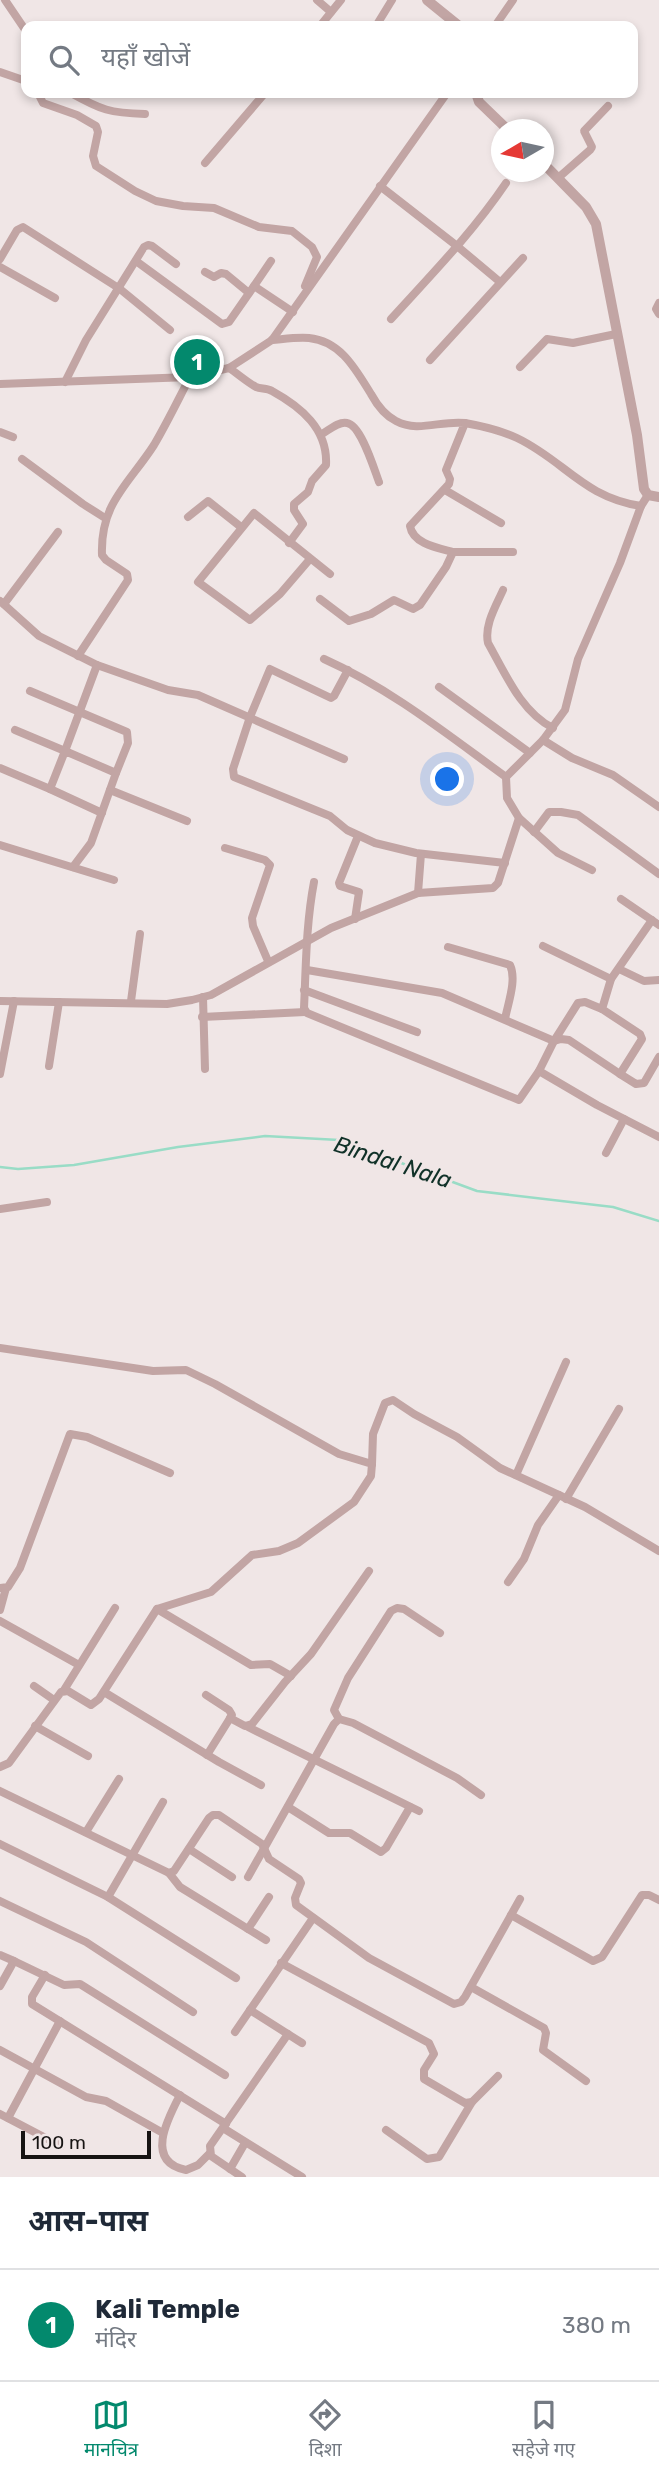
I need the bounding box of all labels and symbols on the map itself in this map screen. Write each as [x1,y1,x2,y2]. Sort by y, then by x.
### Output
north arrow [491,119,554,182]
pin: 1 [174,336,220,388]
your location [430,762,464,796]
water label: Bindal Nala [331,1130,455,1194]
scale bar [21,2128,150,2160]

